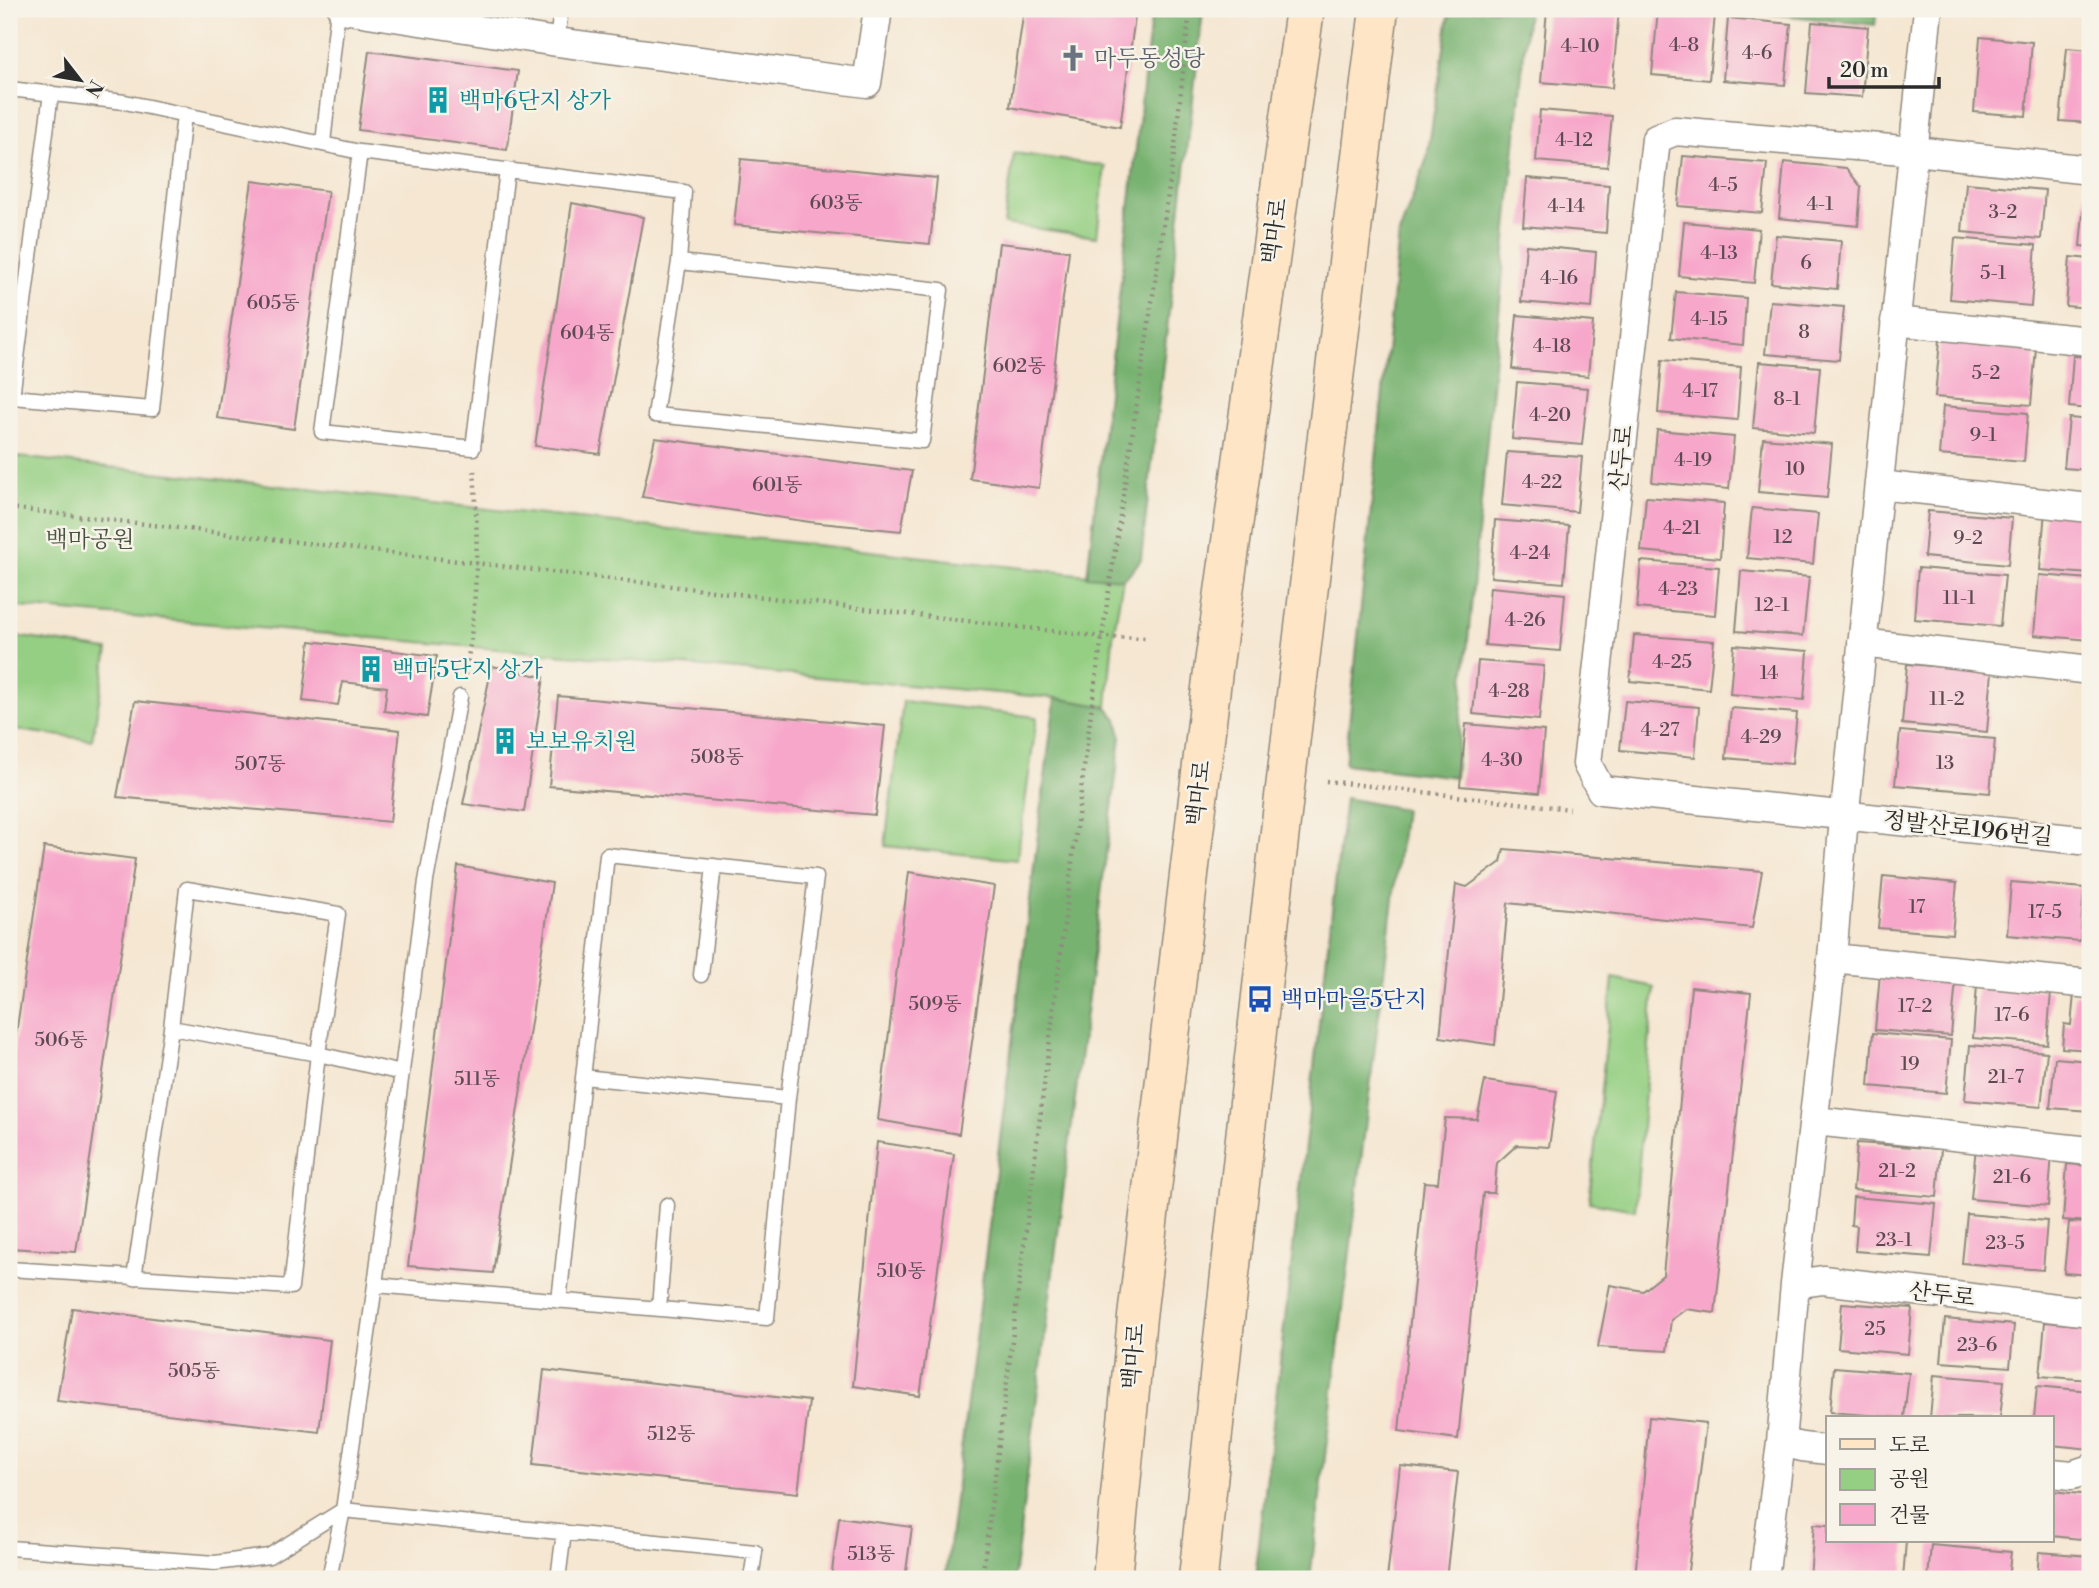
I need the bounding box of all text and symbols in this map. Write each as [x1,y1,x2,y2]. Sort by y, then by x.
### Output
house number: 4-8 [1669,33,1699,57]
house number: 4-10 [1561,34,1600,58]
house number: 4-6 [1742,41,1772,65]
church icon: 마두동성당 [1058,43,1088,73]
place label: 마두동성당 [1094,45,1206,73]
north arrow [46,46,116,116]
scale bar [1829,46,1940,90]
text: 20 m [1840,58,1889,84]
text: N [80,76,108,101]
building icon: 백마6단지 상가 [423,85,453,115]
place label: 백마6단지 상가 [459,87,612,115]
house number: 4-12 [1555,128,1593,152]
house number: 4-5 [1708,173,1738,197]
house number: 603동 [810,191,863,215]
house number: 4-1 [1807,192,1834,216]
house number: 4-14 [1547,194,1585,218]
street label: 백마로 [1256,196,1293,266]
house number: 3-2 [1989,200,2017,224]
house number: 4-13 [1700,241,1738,265]
house number: 6 [1800,251,1812,275]
house number: 5-1 [1980,261,2006,285]
house number: 4-16 [1540,266,1578,290]
house number: 605동 [247,291,300,315]
house number: 4-15 [1690,307,1728,331]
house number: 8 [1798,320,1810,344]
house number: 604동 [560,321,615,345]
house number: 4-18 [1533,334,1571,358]
house number: 602동 [993,354,1046,378]
house number: 5-2 [1972,361,2000,385]
house number: 4-17 [1682,379,1718,403]
house number: 8-1 [1773,387,1801,411]
house number: 4-20 [1529,403,1571,427]
street label: 산두로 [1605,423,1639,493]
house number: 9-1 [1969,423,1997,447]
house number: 4-19 [1674,448,1712,472]
house number: 10 [1785,457,1805,481]
house number: 4-22 [1522,470,1562,494]
house number: 601동 [752,473,803,497]
house number: 4-21 [1663,516,1701,540]
house number: 12 [1773,525,1793,549]
park label: 백마공원 [46,526,134,554]
house number: 9-2 [1953,526,1983,550]
house number: 4-24 [1509,541,1551,565]
house number: 4-23 [1658,577,1698,601]
house number: 11-1 [1943,586,1975,610]
house number: 12-1 [1754,593,1790,617]
house number: 4-26 [1504,608,1546,632]
house number: 4-25 [1652,650,1692,674]
building icon: 백마5단지 상가 [356,654,386,684]
place label: 백마5단지 상가 [392,656,544,684]
house number: 14 [1760,661,1778,685]
house number: 4-28 [1488,679,1530,703]
house number: 11-2 [1929,687,1965,711]
house number: 4-27 [1640,718,1680,742]
house number: 4-29 [1740,725,1782,749]
building icon: 보보유치원 [490,726,520,756]
place label: 보보유치원 [526,728,637,756]
house number: 508동 [690,745,744,769]
house number: 4-30 [1481,748,1523,772]
house number: 13 [1936,751,1954,775]
house number: 507동 [235,752,286,776]
street label: 백마로 [1181,758,1217,828]
street label: 정발산로196번길 [1882,806,2054,852]
house number: 17 [1909,895,1926,919]
house number: 17-5 [2028,900,2062,924]
bus stop icon: 백마마을5단지 [1245,984,1275,1014]
place label: 백마마을5단지 [1281,986,1427,1014]
house number: 509동 [909,992,962,1016]
house number: 17-2 [1898,994,1932,1018]
house number: 17-6 [1994,1003,2030,1027]
house number: 506동 [35,1028,88,1052]
house number: 19 [1900,1052,1920,1076]
house number: 21-7 [1988,1065,2025,1089]
house number: 511동 [454,1067,501,1091]
house number: 21-2 [1878,1159,1916,1183]
house number: 21-6 [1993,1165,2031,1189]
house number: 23-1 [1875,1228,1913,1252]
house number: 23-5 [1985,1231,2025,1255]
house number: 510동 [876,1259,926,1283]
street label: 산두로 [1907,1277,1977,1313]
house number: 25 [1864,1317,1886,1341]
street label: 백마로 [1117,1322,1151,1391]
house number: 23-6 [1957,1333,1997,1357]
house number: 505동 [168,1359,221,1383]
legend [1826,1416,2054,1542]
house number: 512동 [647,1422,696,1446]
text: 도로 [1889,1433,1930,1459]
text: 공원 [1889,1467,1930,1493]
text: 건물 [1889,1503,1930,1529]
house number: 513동 [847,1542,895,1566]

